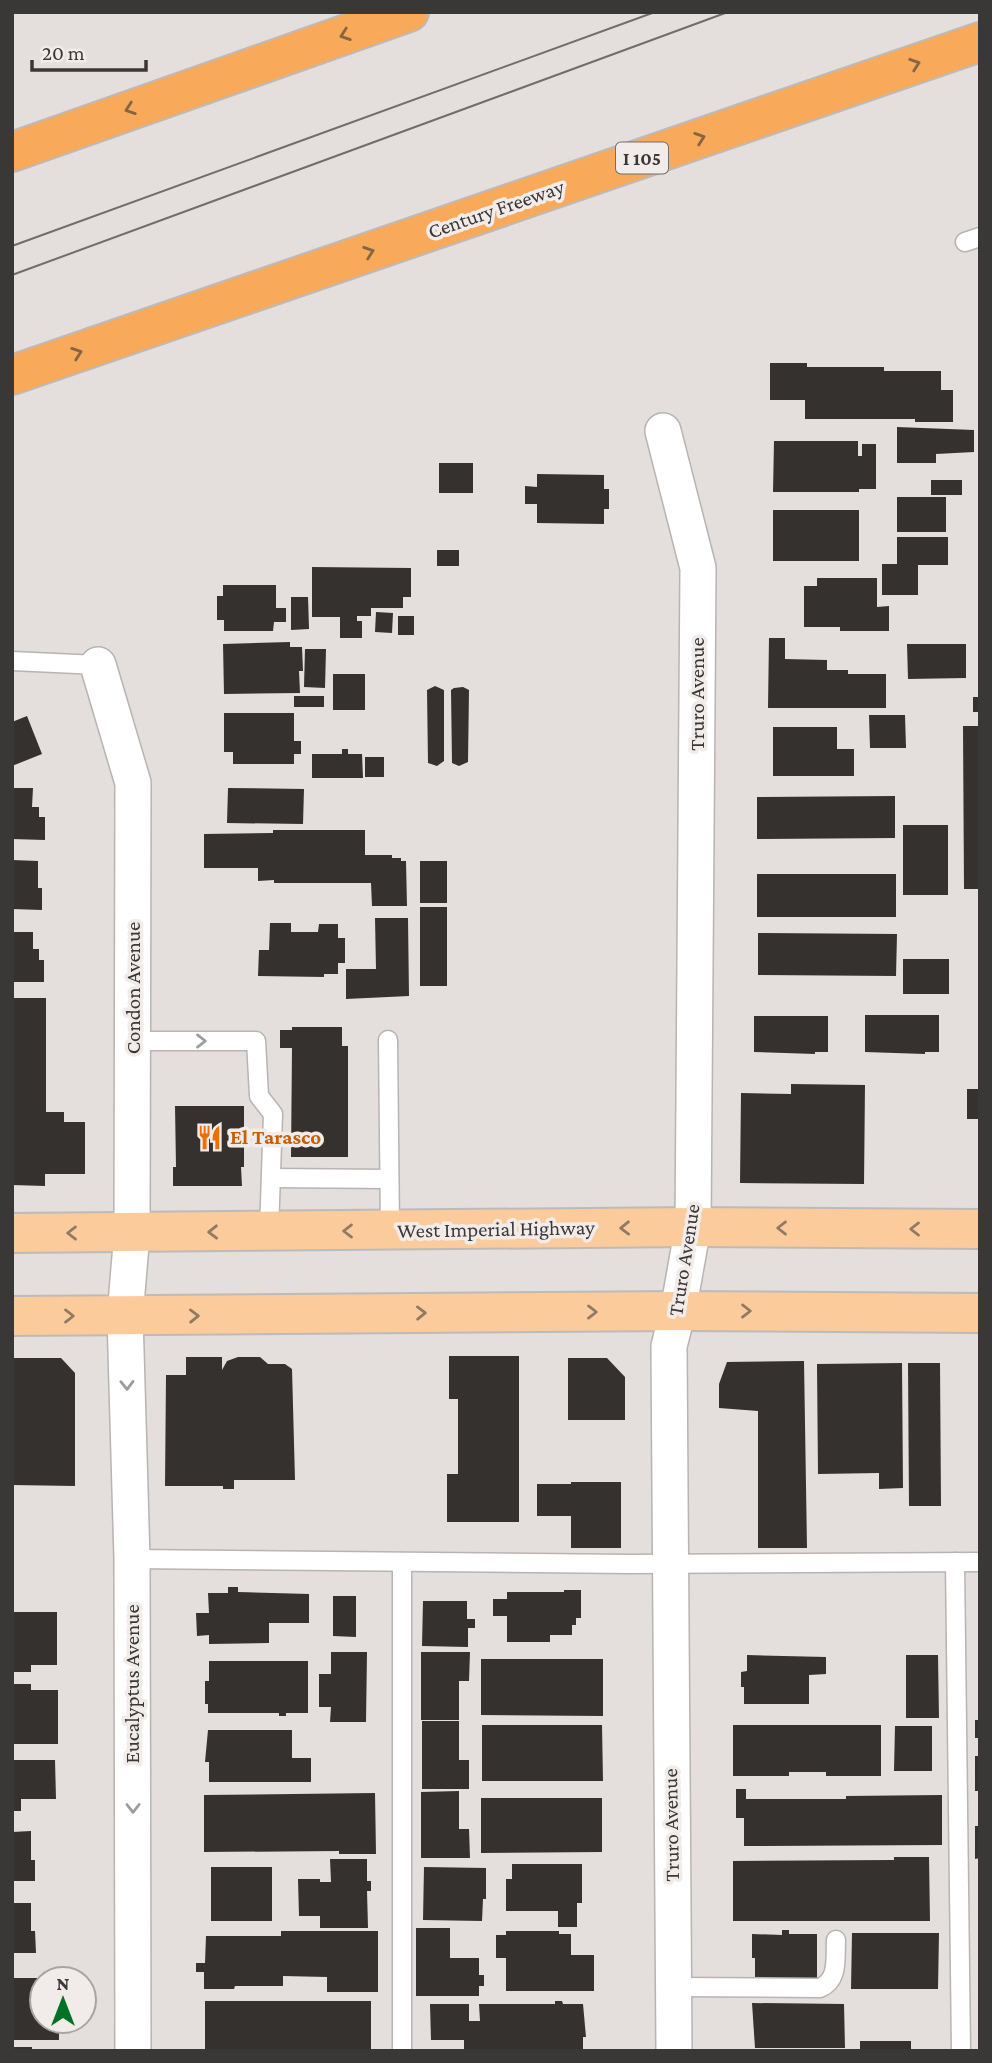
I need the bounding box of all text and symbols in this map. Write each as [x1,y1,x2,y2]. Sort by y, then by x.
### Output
one-way arrow [339,27,351,41]
scale bar [32,28,145,72]
text: 20 m [42,41,85,65]
one-way arrow [908,58,921,72]
one-way arrow [124,101,136,115]
one-way arrow [693,132,706,146]
road number: I 105 [616,142,668,174]
street label: Century Freeway [425,174,567,244]
one-way arrow [362,246,375,260]
one-way arrow [70,347,82,361]
street label: Truro Avenue [685,637,709,751]
street label: Condon Avenue [121,922,145,1054]
one-way arrow [196,1033,207,1049]
restaurant icon: El Tarasco [196,1123,224,1151]
place label: El Tarasco [230,1125,321,1149]
street label: Truro Avenue [663,1202,705,1318]
street label: West Imperial Highway [397,1215,595,1243]
one-way arrow [619,1220,629,1236]
one-way arrow [777,1220,787,1236]
one-way arrow [909,1221,920,1237]
one-way arrow [342,1223,353,1239]
one-way arrow [207,1224,218,1240]
one-way arrow [66,1225,77,1241]
one-way arrow [742,1303,752,1319]
one-way arrow [587,1304,598,1319]
one-way arrow [416,1305,427,1321]
one-way arrow [64,1308,75,1324]
one-way arrow [189,1308,199,1324]
one-way arrow [119,1380,135,1390]
street label: Eucalyptus Avenue [120,1604,144,1764]
street label: Truro Avenue [658,1768,684,1882]
one-way arrow [125,1803,141,1814]
north arrow [28,1965,98,2035]
text: N [57,1973,70,1994]

